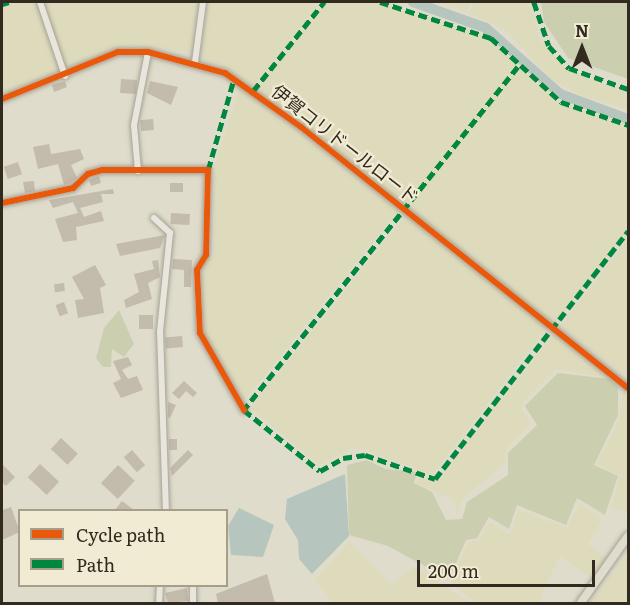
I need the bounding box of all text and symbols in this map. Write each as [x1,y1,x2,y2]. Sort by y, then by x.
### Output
north arrow [552,18,612,78]
text: N [575,18,589,42]
street label: 伊賀コリドールロード [267,80,423,208]
legend [18,509,228,587]
text: Cycle path [76,521,165,548]
scale bar [420,548,598,586]
text: Path [76,551,115,578]
text: 200 m [428,557,479,584]

